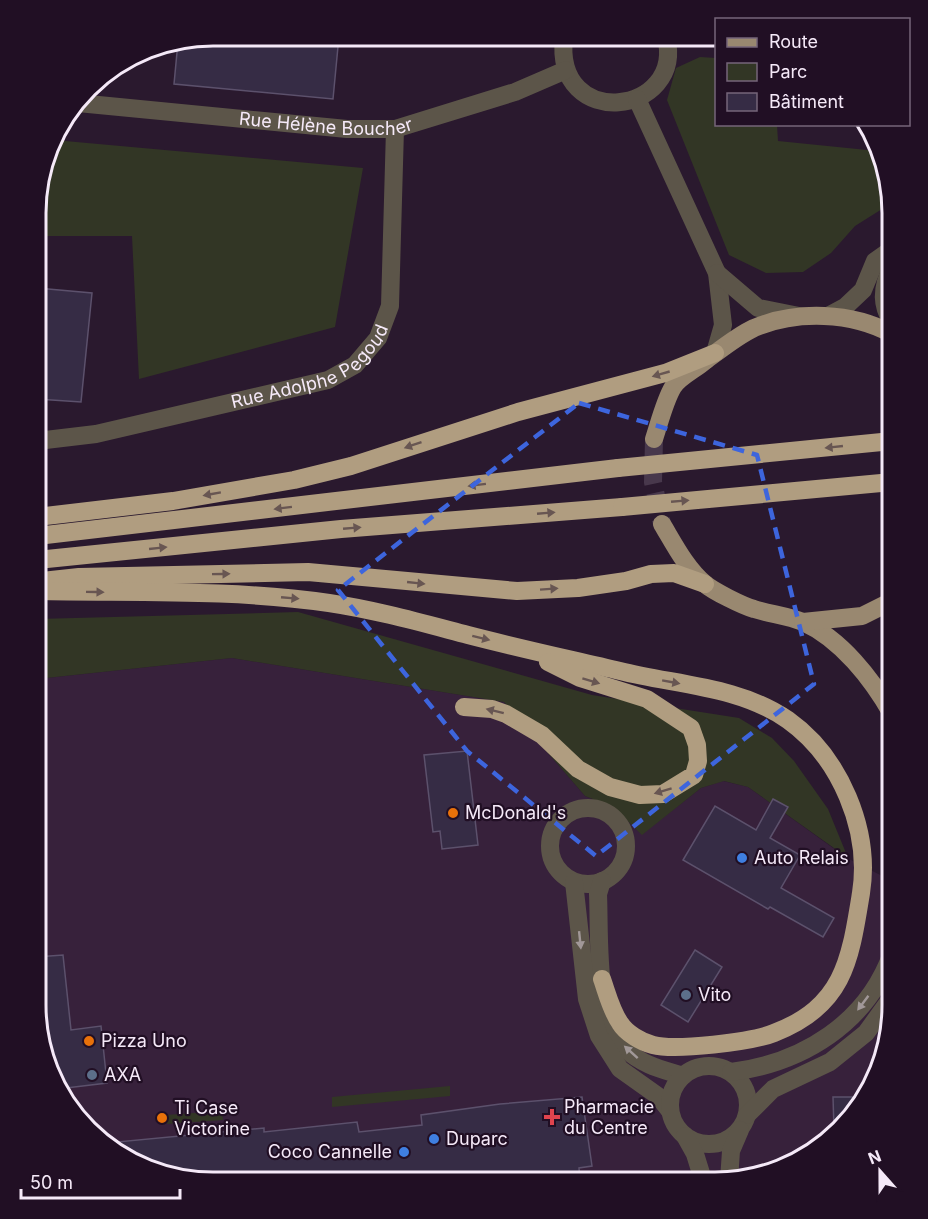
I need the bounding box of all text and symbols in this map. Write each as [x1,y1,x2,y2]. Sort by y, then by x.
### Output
legend [715,18,910,126]
text: Route [769,31,818,52]
text: Parc [769,61,807,82]
text: Bâtiment [769,91,844,112]
street label: Rue Hélène Boucher [238,108,415,139]
street label: Rue Adolphe Pegoud [229,321,392,412]
one-way arrow [651,370,669,379]
one-way arrow [404,441,422,451]
one-way arrow [824,442,843,452]
one-way arrow [467,480,486,490]
one-way arrow [202,490,221,499]
one-way arrow [671,496,690,506]
one-way arrow [274,503,293,512]
one-way arrow [537,508,556,517]
one-way arrow [342,523,361,533]
one-way arrow [148,543,167,553]
one-way arrow [212,569,231,579]
one-way arrow [406,578,425,588]
one-way arrow [540,585,559,594]
one-way arrow [86,587,105,597]
one-way arrow [281,593,300,603]
one-way arrow [472,634,490,644]
one-way arrow [582,677,600,686]
one-way arrow [661,678,680,687]
one-way arrow [485,705,504,715]
one-way arrow [654,787,672,796]
place label: McDonald's [465,802,566,823]
marker: McDonald's [446,806,460,820]
place label: Auto Relais [754,847,849,868]
marker: Auto Relais [735,851,749,865]
one-way arrow [575,930,585,949]
place label: Vito [698,984,731,1005]
marker: Vito [679,988,693,1002]
one-way arrow [857,995,869,1011]
place label: Pizza Uno [101,1030,187,1051]
marker: Pizza Uno [82,1034,96,1048]
one-way arrow [623,1045,638,1059]
place label: AXA [104,1064,141,1085]
marker: AXA [85,1068,99,1082]
place label: Pharmacie du Centre [564,1096,654,1138]
place label: Ti Case Victorine [174,1097,250,1139]
marker: Pharmacie du Centre [545,1110,559,1124]
marker: Ti Case Victorine [155,1111,169,1125]
place label: Duparc [446,1128,508,1149]
marker: Duparc [427,1132,441,1146]
place label: Coco Cannelle [268,1141,392,1162]
north arrow [850,1141,910,1201]
marker: Coco Cannelle [397,1145,411,1159]
text: N [865,1145,884,1169]
scale bar [21,1162,180,1200]
text: 50 m [30,1172,73,1193]

